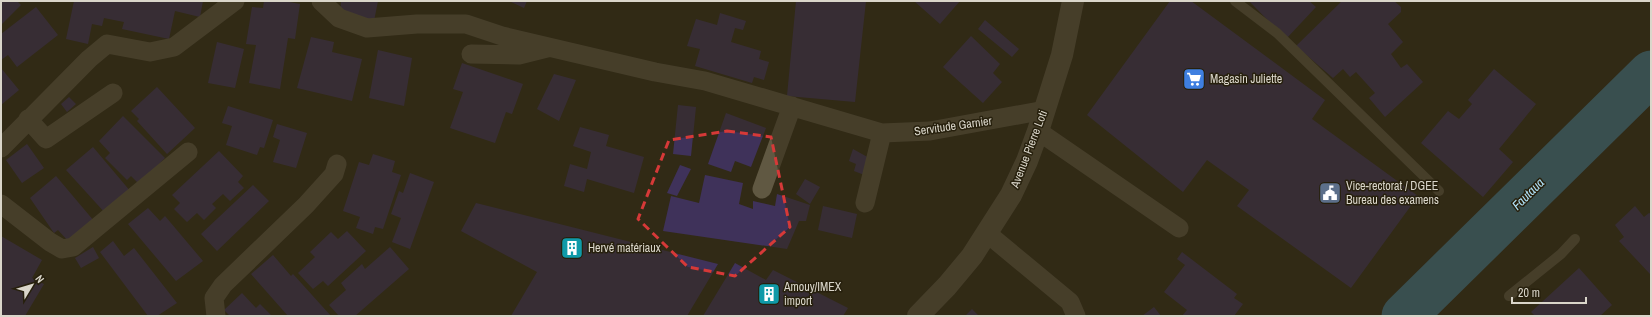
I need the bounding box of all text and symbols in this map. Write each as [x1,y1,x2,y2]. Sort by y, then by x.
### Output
supermarket icon: Magasin Juliette [1181,66,1207,92]
place label: Magasin Juliette [1210,71,1282,87]
street label: Avenue Pierre Loti [1006,108,1051,191]
street label: Servitude Garnier [913,113,994,139]
water label: Fautaua [1508,174,1548,214]
place label: Vice-rectorat / DGEE Bureau des examens [1346,178,1439,208]
public building icon: Vice-rectorat / DGEE Bureau des examens [1317,180,1343,206]
building icon: Hervé matériaux [559,235,585,261]
place label: Hervé matériaux [588,240,661,256]
north arrow [12,265,52,305]
text: N [32,272,47,286]
place label: Amouy/IMEX import [783,279,842,309]
scale bar [1512,279,1586,305]
building icon: Amouy/IMEX import [756,281,782,307]
text: 20 m [1518,285,1540,301]

